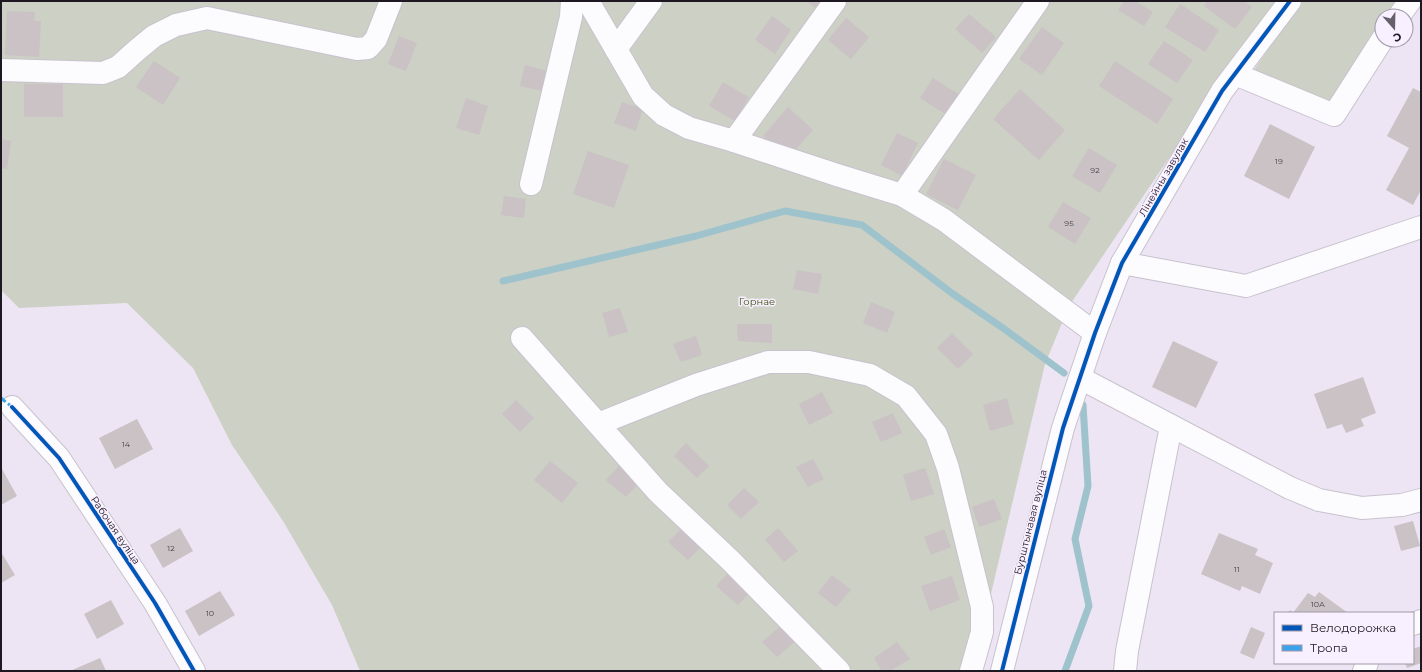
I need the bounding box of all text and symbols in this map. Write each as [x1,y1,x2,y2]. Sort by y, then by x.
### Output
north arrow [1374,8,1414,48]
text: С [1391,29,1404,45]
street label: Лінейны завулак [1136,136,1191,219]
house number: 19 [1275,156,1283,166]
house number: 92 [1090,165,1100,175]
house number: 95 [1064,218,1074,228]
park label: Горнае [739,295,775,308]
house number: 14 [122,439,131,449]
street label: Бурштынавая вуліца [1011,468,1050,576]
street label: Рабочая вуліца [88,494,143,567]
house number: 12 [167,543,175,553]
house number: 11 [1234,564,1240,574]
house number: 10А [1311,599,1325,609]
house number: 10 [206,608,214,618]
legend [1274,612,1414,664]
text: Велодорожка [1310,620,1396,635]
text: Тропа [1310,640,1348,655]

